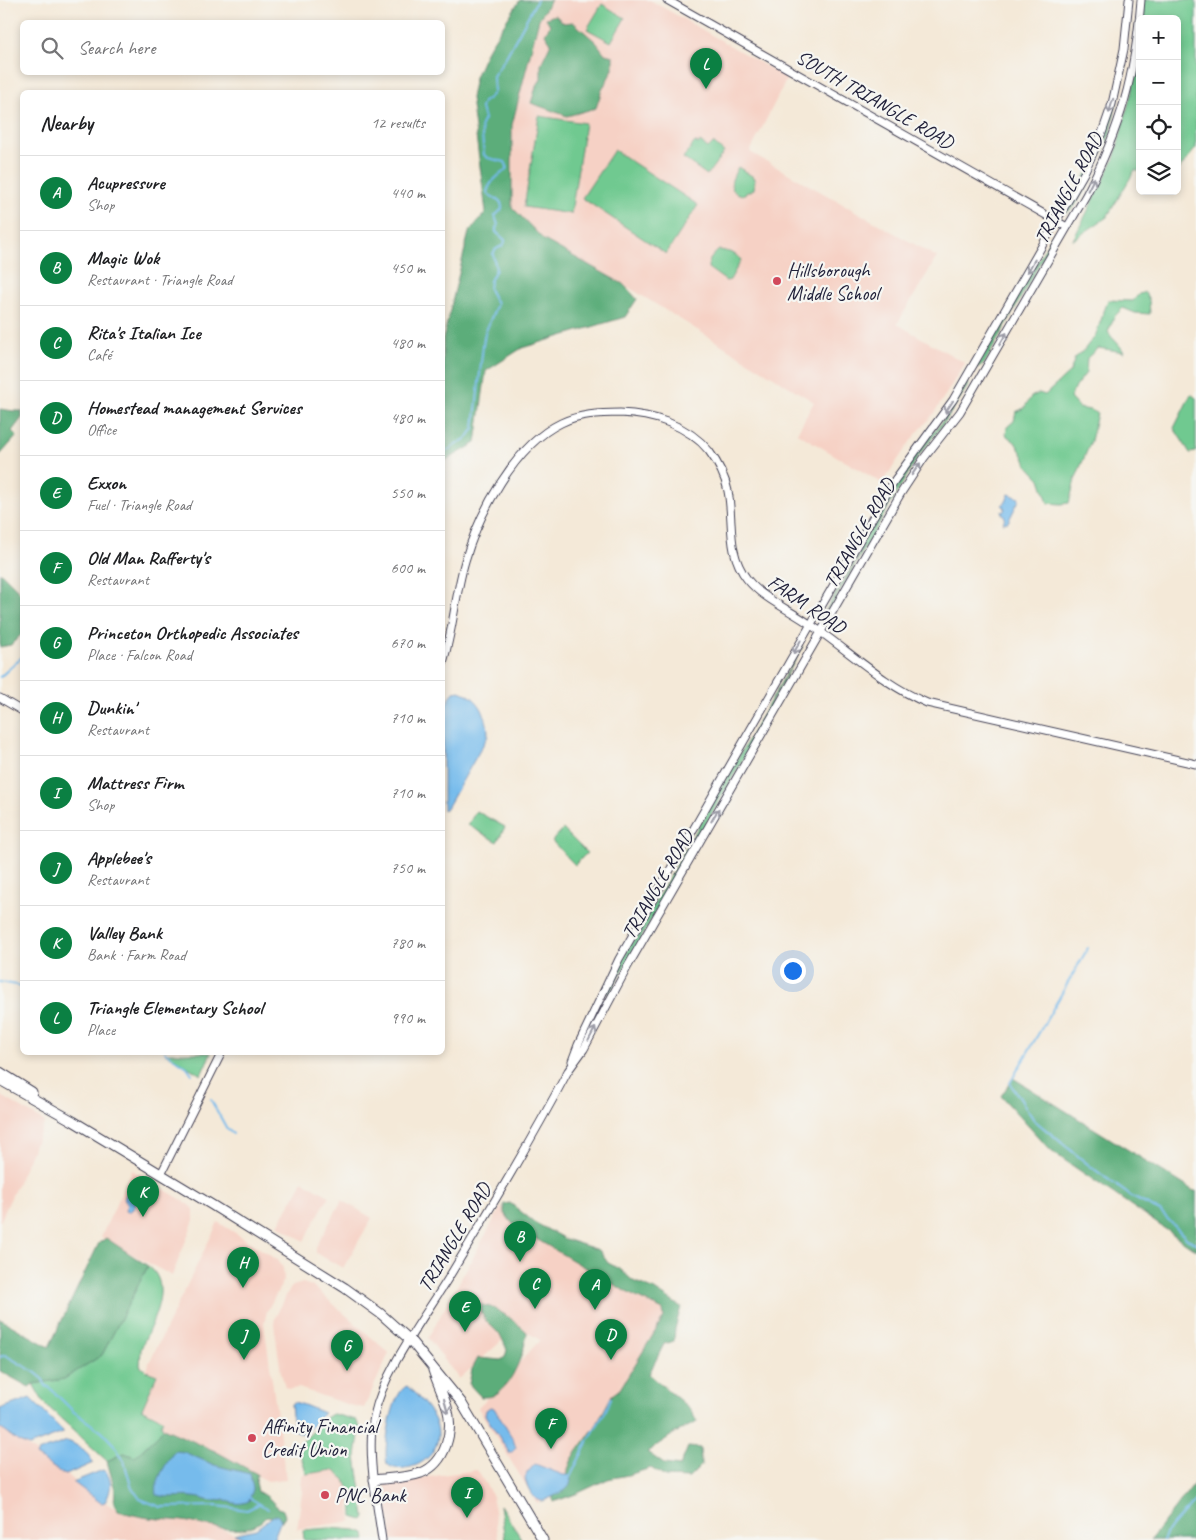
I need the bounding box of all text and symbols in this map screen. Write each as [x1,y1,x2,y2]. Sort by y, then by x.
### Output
map controls [1136,15,1181,195]
button: + [1136,15,1181,60]
search box [20,20,445,75]
icon: search [38,34,66,62]
text: Search here [78,36,155,60]
street label: SOUTH TRIANGLE ROAD [792,44,959,155]
pin: L [690,48,722,89]
button: − [1136,60,1181,105]
one-way arrow [1106,97,1116,113]
button: locate [1136,105,1181,150]
text: Nearby [40,110,93,136]
text: 12 results [371,113,425,133]
street label: TRIANGLE ROAD [1029,127,1109,248]
button: layers [1136,150,1181,195]
text: Acupressure [87,171,165,195]
one-way arrow [1087,177,1096,192]
text: A [52,183,60,203]
text: 440 m [391,183,425,203]
text: Shop [87,195,114,215]
text: Magic Wok [87,246,159,270]
text: B [52,258,60,278]
text: 450 m [391,258,425,278]
place label: Hillsborough Middle School [787,258,882,306]
one-way arrow [1025,259,1035,273]
text: Restaurant · Triangle Road [87,270,232,290]
marker: Hillsborough Middle School [771,275,783,287]
text: Rita's Italian Ice [87,321,201,345]
one-way arrow [998,332,1008,346]
text: C [52,333,60,353]
text: 480 m [391,333,425,353]
text: Café [87,345,111,365]
text: Homestead management Services [87,396,301,420]
one-way arrow [943,399,953,413]
text: D [51,408,61,428]
text: 480 m [391,408,425,428]
text: Office [87,420,116,440]
one-way arrow [911,462,921,476]
text: Exxon [87,471,126,495]
street label: TRIANGLE ROAD [818,473,901,592]
text: E [52,483,60,503]
text: 550 m [391,483,425,503]
text: Fuel · Triangle Road [87,495,191,515]
text: Old Man Rafferty's [87,546,210,570]
text: F [52,558,60,578]
text: 600 m [391,558,425,578]
street label: FARM ROAD [763,569,852,640]
text: Restaurant [87,570,149,590]
text: Princeton Orthopedic Associates [87,621,298,645]
text: G [52,633,60,653]
text: 670 m [391,633,425,653]
one-way arrow [792,640,802,655]
text: Place · Falcon Road [87,645,192,665]
text: Dunkin' [87,696,136,720]
text: H [51,708,61,728]
text: 710 m [391,708,425,728]
text: Restaurant [87,720,149,740]
text: Mattress Firm [87,771,183,795]
text: I [53,783,59,803]
text: 710 m [391,783,425,803]
text: Shop [87,795,114,815]
one-way arrow [710,809,720,823]
street label: TRIANGLE ROAD [616,824,699,943]
text: Applebee's [87,846,151,870]
text: J [53,858,59,878]
text: 750 m [391,858,425,878]
text: Restaurant [87,870,149,890]
text: Valley Bank [87,921,162,945]
text: K [52,933,60,953]
text: 780 m [391,933,425,953]
text: Bank · Farm Road [87,945,186,965]
your location [780,958,806,984]
text: Triangle Elementary School [87,996,263,1020]
text: L [53,1008,59,1028]
text: 990 m [391,1008,425,1028]
text: Place [87,1020,115,1040]
one-way arrow [587,1026,597,1041]
pin: K [127,1176,159,1217]
street label: TRIANGLE ROAD [412,1177,497,1296]
pin: B [504,1221,536,1262]
pin: H [227,1247,259,1288]
pin: C [519,1268,551,1309]
pin: A [579,1269,611,1310]
pin: E [449,1291,481,1332]
pin: J [228,1319,260,1360]
pin: D [595,1319,627,1360]
pin: G [331,1330,363,1371]
one-way arrow [442,1398,451,1414]
pin: F [535,1408,567,1449]
place label: Affinity Financial Credit Union [262,1414,381,1462]
marker: Affinity Financial Credit Union [246,1432,258,1444]
pin: I [451,1477,483,1518]
place label: PNC Bank [335,1483,407,1508]
marker: PNC Bank [319,1489,331,1501]

